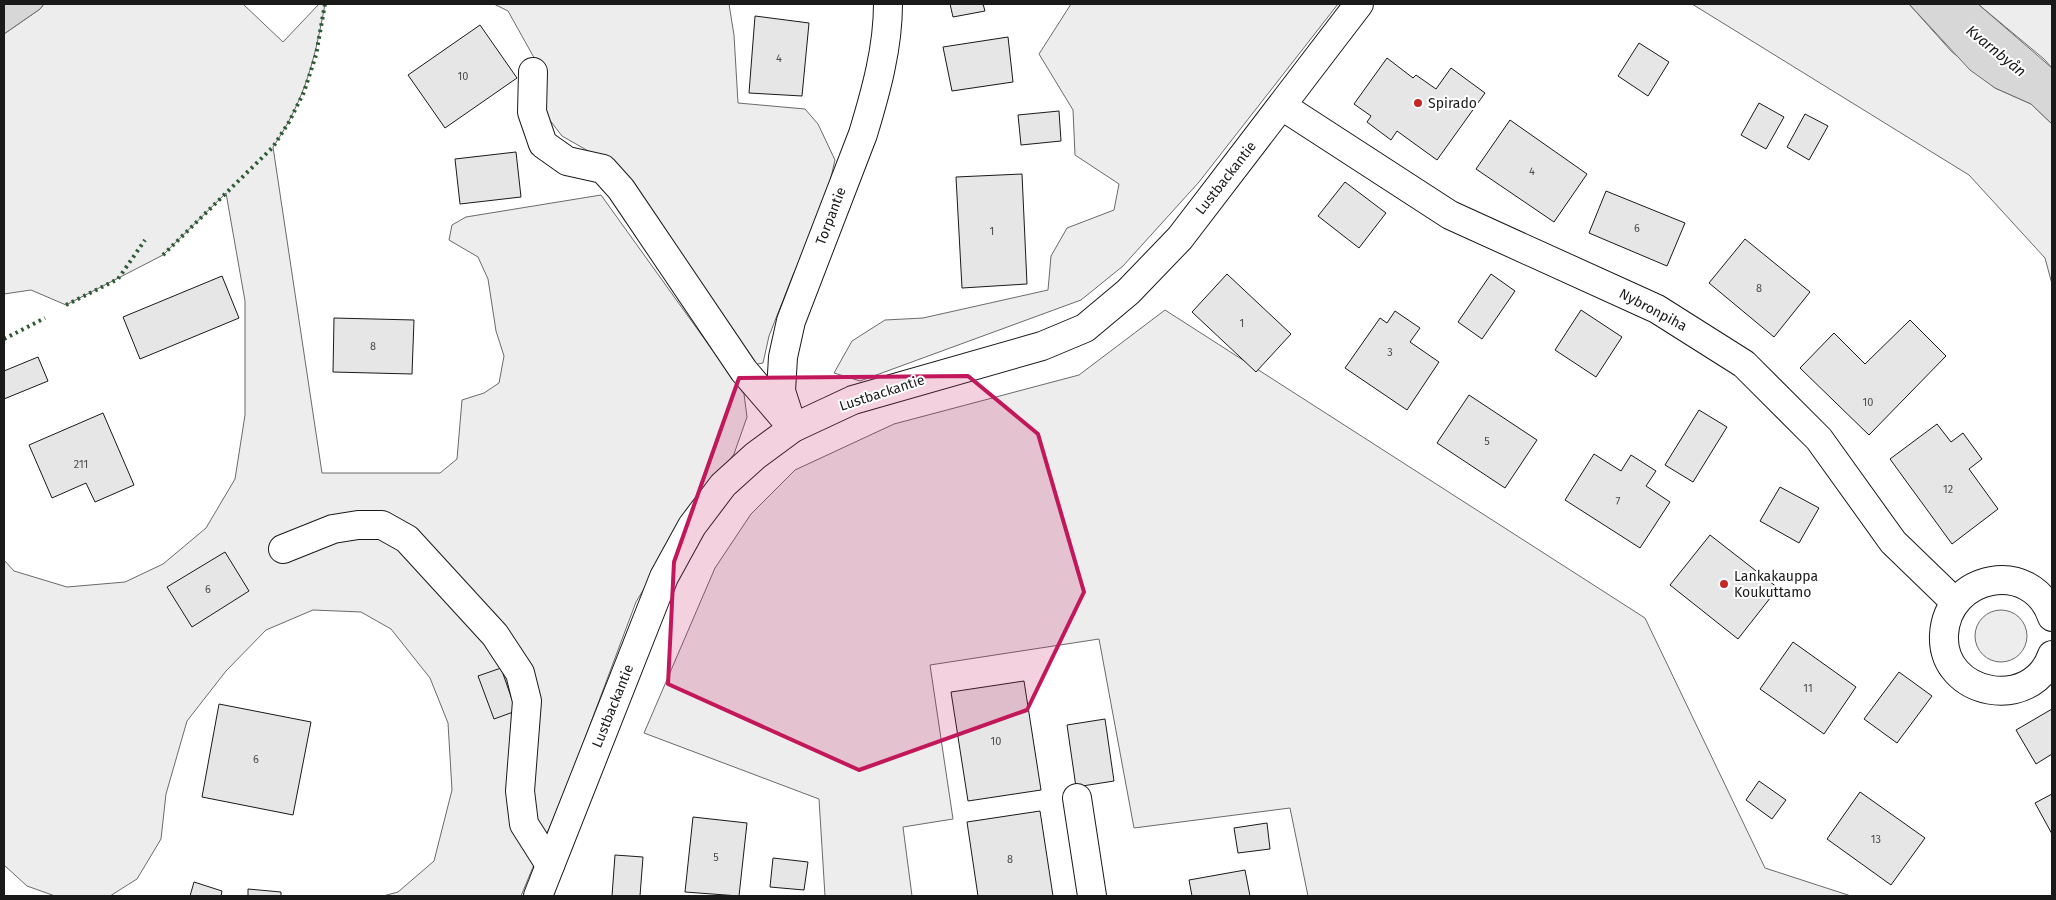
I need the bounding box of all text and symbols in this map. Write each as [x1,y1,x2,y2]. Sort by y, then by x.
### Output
water label: Kvarnbyån [1962,21,2030,81]
house number: 4 [776,52,782,65]
house number: 10 [458,70,468,83]
place label: Spirado [1428,95,1477,112]
marker: Spirado [1412,97,1424,109]
street label: Lustbackantie [1192,138,1260,218]
house number: 4 [1529,165,1535,178]
street label: Torpantie [812,185,850,247]
house number: 6 [1634,222,1640,235]
house number: 1 [990,225,994,238]
house number: 8 [1756,282,1762,295]
street label: Nybronpiha [1616,285,1690,335]
house number: 1 [1240,317,1244,330]
house number: 8 [370,340,376,353]
house number: 3 [1387,346,1393,359]
street label: Lustbackantie [837,371,927,415]
house number: 10 [1863,396,1873,409]
house number: 5 [1484,435,1490,448]
house number: 211 [74,458,88,471]
house number: 12 [1943,483,1953,496]
house number: 7 [1616,495,1621,508]
place label: Lankakauppa Koukuttamo [1734,568,1818,601]
marker: Lankakauppa Koukuttamo [1718,578,1730,590]
house number: 6 [205,583,211,596]
street label: Lustbackantie [589,662,637,750]
house number: 11 [1803,682,1813,695]
house number: 10 [991,735,1001,748]
house number: 6 [253,753,259,766]
house number: 13 [1871,833,1881,846]
house number: 5 [713,851,719,864]
house number: 8 [1007,853,1013,866]

